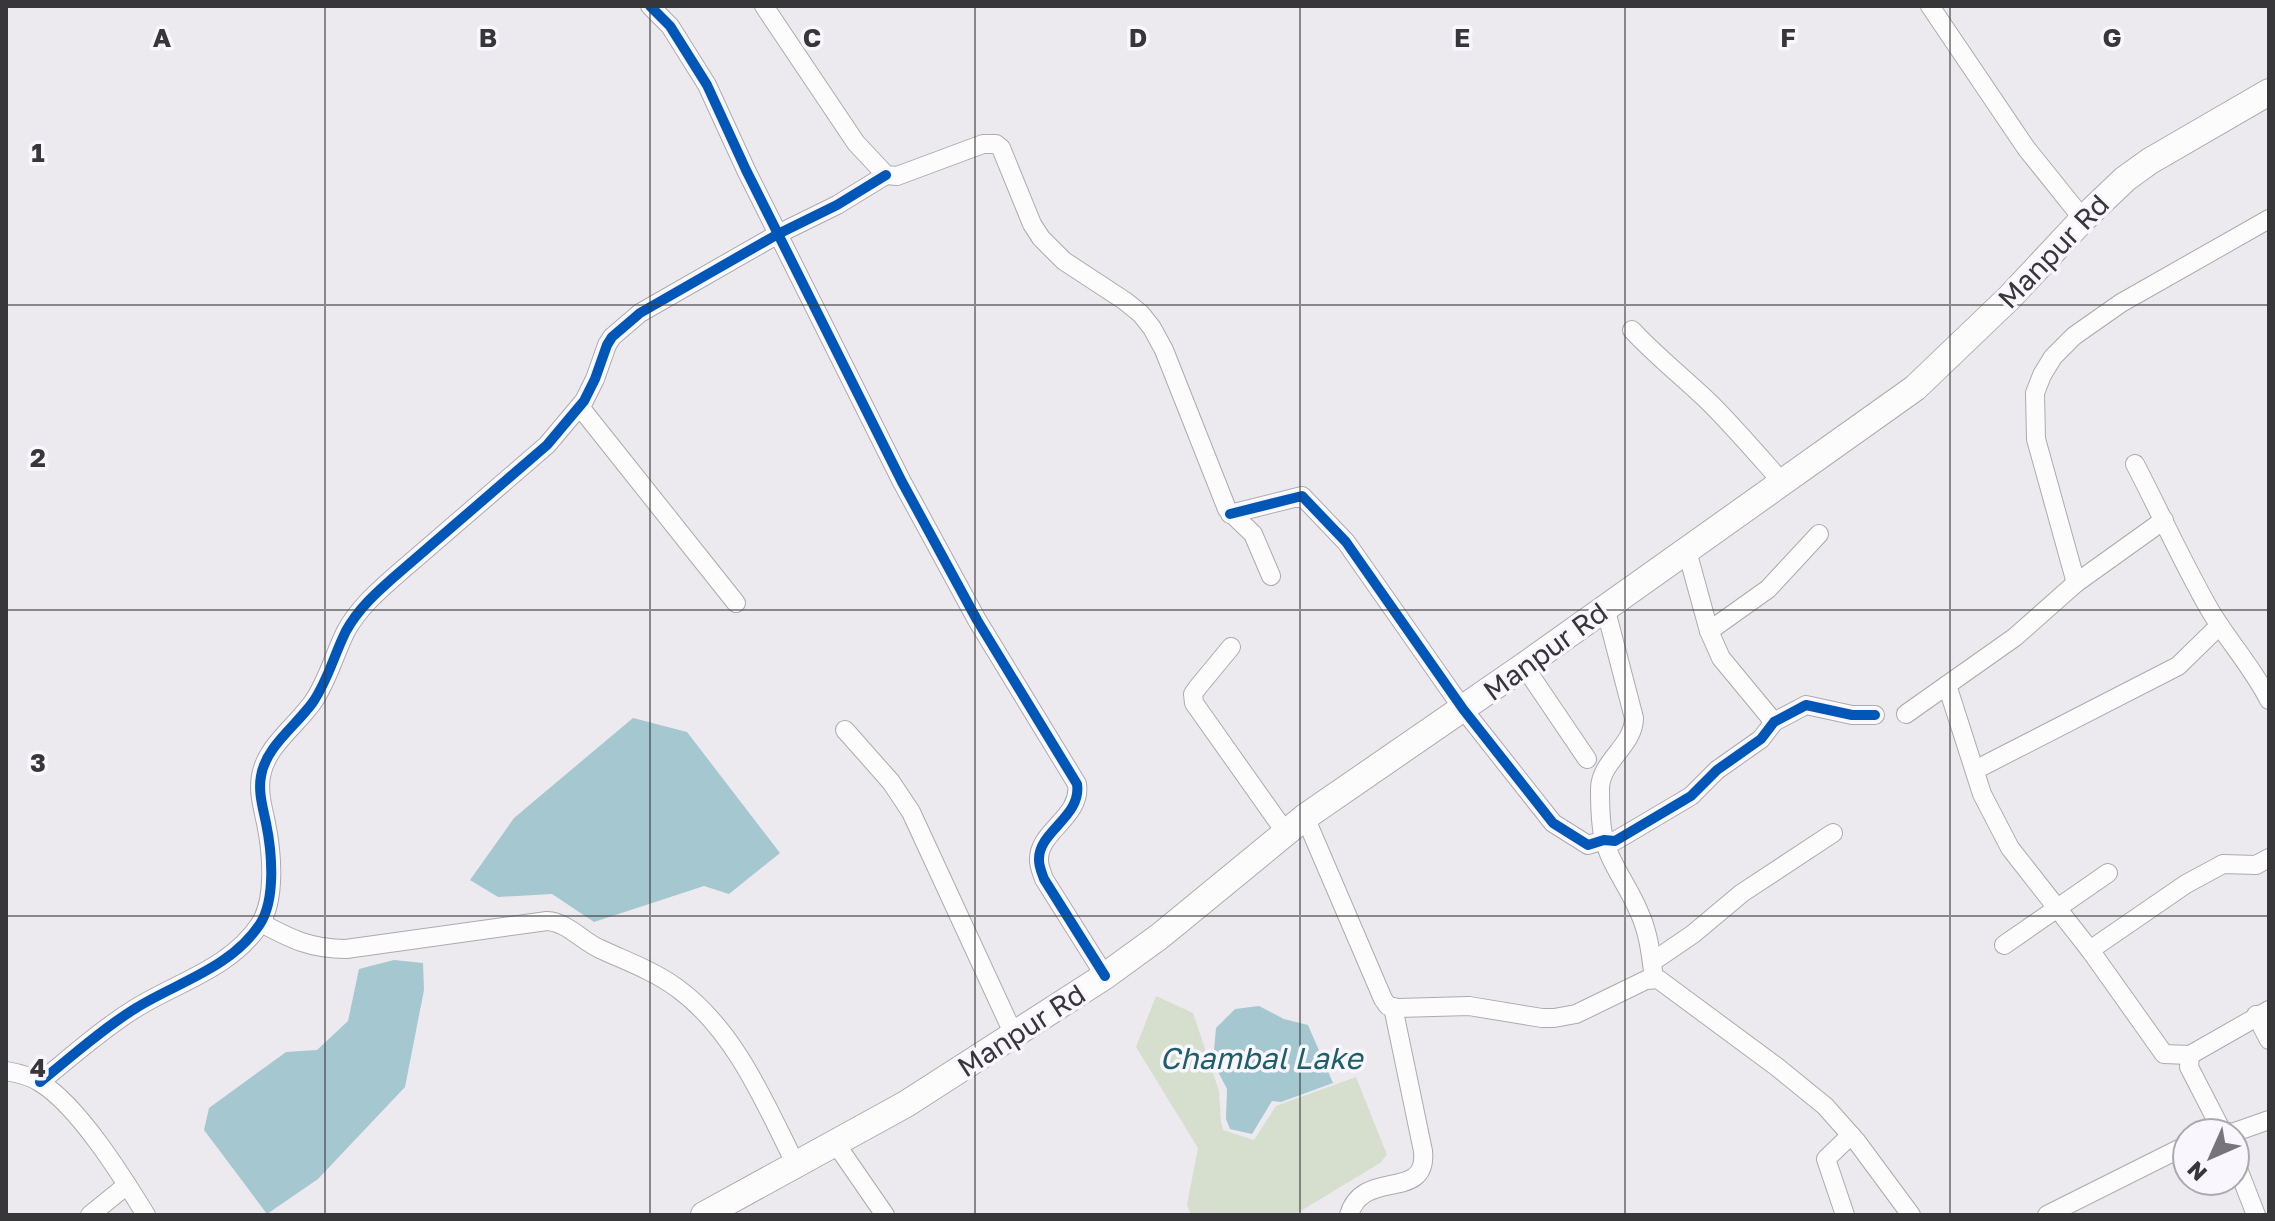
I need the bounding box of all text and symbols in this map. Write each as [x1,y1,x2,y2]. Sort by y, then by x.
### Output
text: A [153,22,172,53]
text: B [479,22,497,53]
text: C [803,22,821,53]
text: D [1129,22,1147,53]
text: E [1454,22,1470,53]
text: F [1780,22,1796,53]
text: G [2102,22,2122,53]
text: 1 [31,137,45,168]
street label: Manpur Rd [1991,187,2115,315]
text: 2 [30,442,46,473]
street label: Manpur Rd [1477,595,1613,707]
text: 3 [30,747,46,778]
street label: Manpur Rd [951,977,1091,1083]
water label: Chambal Lake [1160,1040,1365,1076]
text: 4 [30,1052,46,1083]
north arrow [2171,1117,2251,1197]
text: N [2181,1156,2212,1187]

